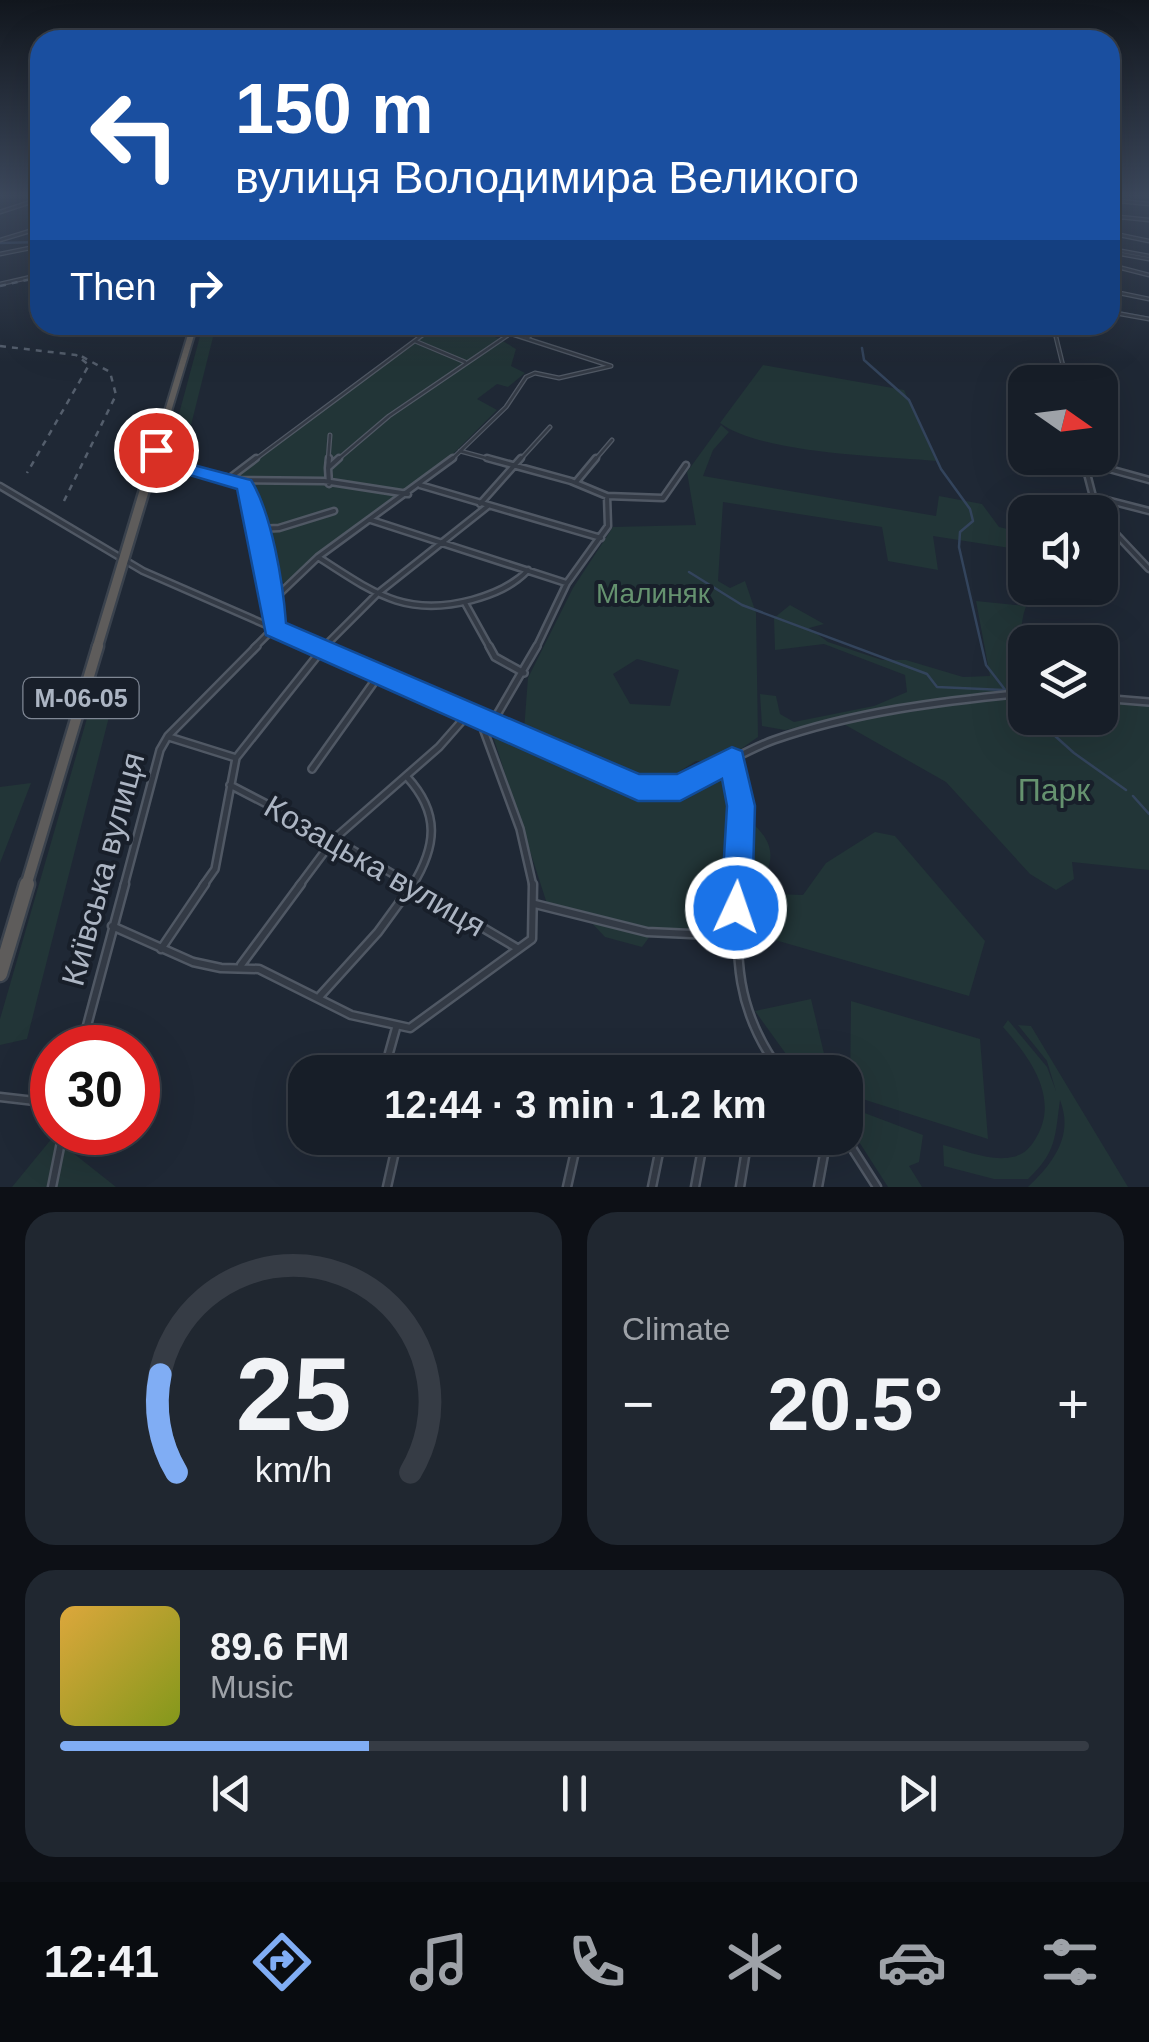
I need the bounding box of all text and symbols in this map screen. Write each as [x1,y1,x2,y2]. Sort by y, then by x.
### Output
icon: left [70,70,200,200]
text: 150 m [235,70,433,148]
text: вулиця Володимира Великого [235,152,859,203]
icon: right [177,260,232,315]
text: Then [70,266,157,308]
north arrow [1008,365,1118,475]
map controls [1008,365,1118,735]
pin [114,408,199,493]
icon: arrive [129,423,184,478]
button: sound [1008,495,1118,605]
park label: Малиняк [596,578,711,609]
button: layers [1008,625,1118,735]
road number: М-06-05 [23,678,138,718]
street label: Київська вулиця [55,748,151,990]
park label: Парк [1018,772,1091,808]
street label: Козацька вулиця [258,788,492,944]
position arrow [684,856,788,960]
speed limit sign: 30 [30,1025,160,1155]
text: 12:44 · 3 min · 1.2 km [384,1084,767,1126]
text: Climate [622,1311,730,1347]
text: 25 [236,1336,351,1452]
text: 20.5° [768,1362,943,1446]
text: − [622,1373,654,1435]
text: + [1057,1373,1089,1435]
text: km/h [255,1450,332,1490]
text: 89.6 FM [210,1626,349,1668]
text: Music [210,1669,294,1705]
icon: previous [204,1766,259,1821]
icon: pause [547,1766,602,1821]
icon: next [890,1766,945,1821]
icon: directions [247,1927,317,1997]
icon: music [404,1927,474,1997]
icon: phone [562,1927,632,1997]
icon: climate [720,1927,790,1997]
icon: car [877,1927,947,1997]
icon: filters [1035,1927,1105,1997]
text: 12:41 [44,1936,159,1987]

